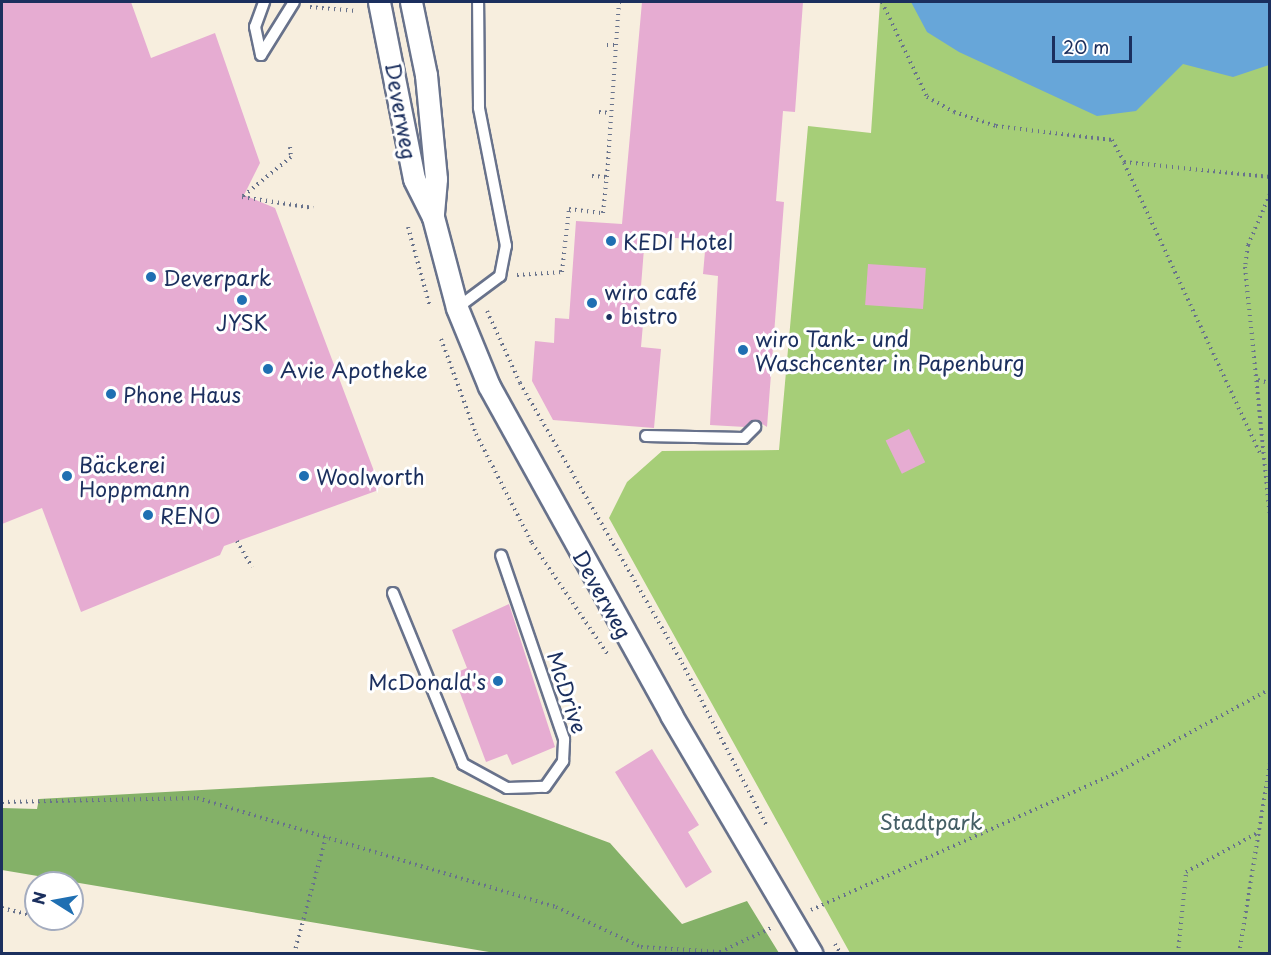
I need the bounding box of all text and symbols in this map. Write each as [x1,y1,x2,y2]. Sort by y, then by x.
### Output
scale bar [1055,24,1134,62]
text: 20 m [1063,33,1109,60]
street label: Deverweg [381,61,423,161]
place label: KEDI Hotel [623,228,735,254]
marker: KEDI Hotel [604,234,618,248]
place label: Deverpark [163,264,272,290]
marker: Deverpark [144,270,158,284]
place label: wiro café • bistro [604,278,698,328]
marker: JYSK [235,293,249,307]
marker: wiro café • bistro [585,296,599,310]
place label: JYSK [216,309,268,335]
place label: wiro Tank- und Waschcenter in Papenburg [755,325,1026,375]
marker: wiro Tank- und Waschcenter in Papenburg [736,343,750,357]
place label: Avie Apotheke [280,356,428,382]
marker: Avie Apotheke [261,362,275,376]
place label: Phone Haus [123,381,242,407]
marker: Phone Haus [104,387,118,401]
place label: Bäckerei Hoppmann [79,451,190,501]
place label: Woolworth [316,463,425,489]
marker: Bäckerei Hoppmann [60,469,74,483]
marker: Woolworth [297,469,311,483]
place label: RENO [160,502,221,528]
marker: RENO [141,508,155,522]
street label: Deverweg [568,545,638,643]
street label: McDrive [543,648,593,736]
place label: McDonald's [368,668,486,694]
marker: McDonald's [491,674,505,688]
park label: Stadtpark [880,808,982,834]
north arrow [24,871,84,931]
text: N [25,889,51,906]

